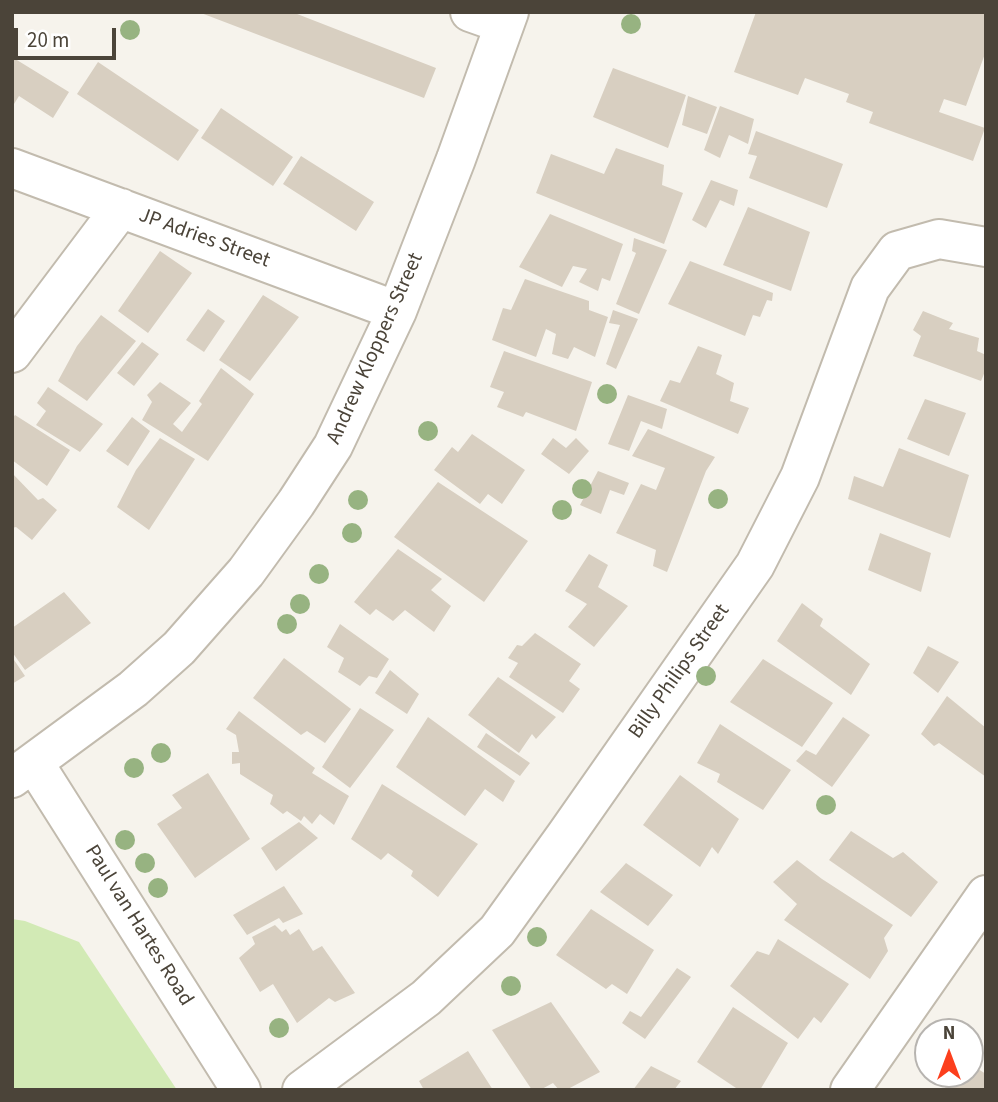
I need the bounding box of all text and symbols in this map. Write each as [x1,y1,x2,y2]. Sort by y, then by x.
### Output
scale bar [18,14,119,58]
text: 20 m [27,25,69,55]
street label: JP Adries Street [135,204,273,274]
street label: Andrew Kloppers Street [322,249,430,449]
street label: Billy Philips Street [624,600,736,744]
street label: Paul van Hartes Road [78,841,198,1011]
north arrow [914,1018,984,1088]
text: N [943,1020,955,1047]

